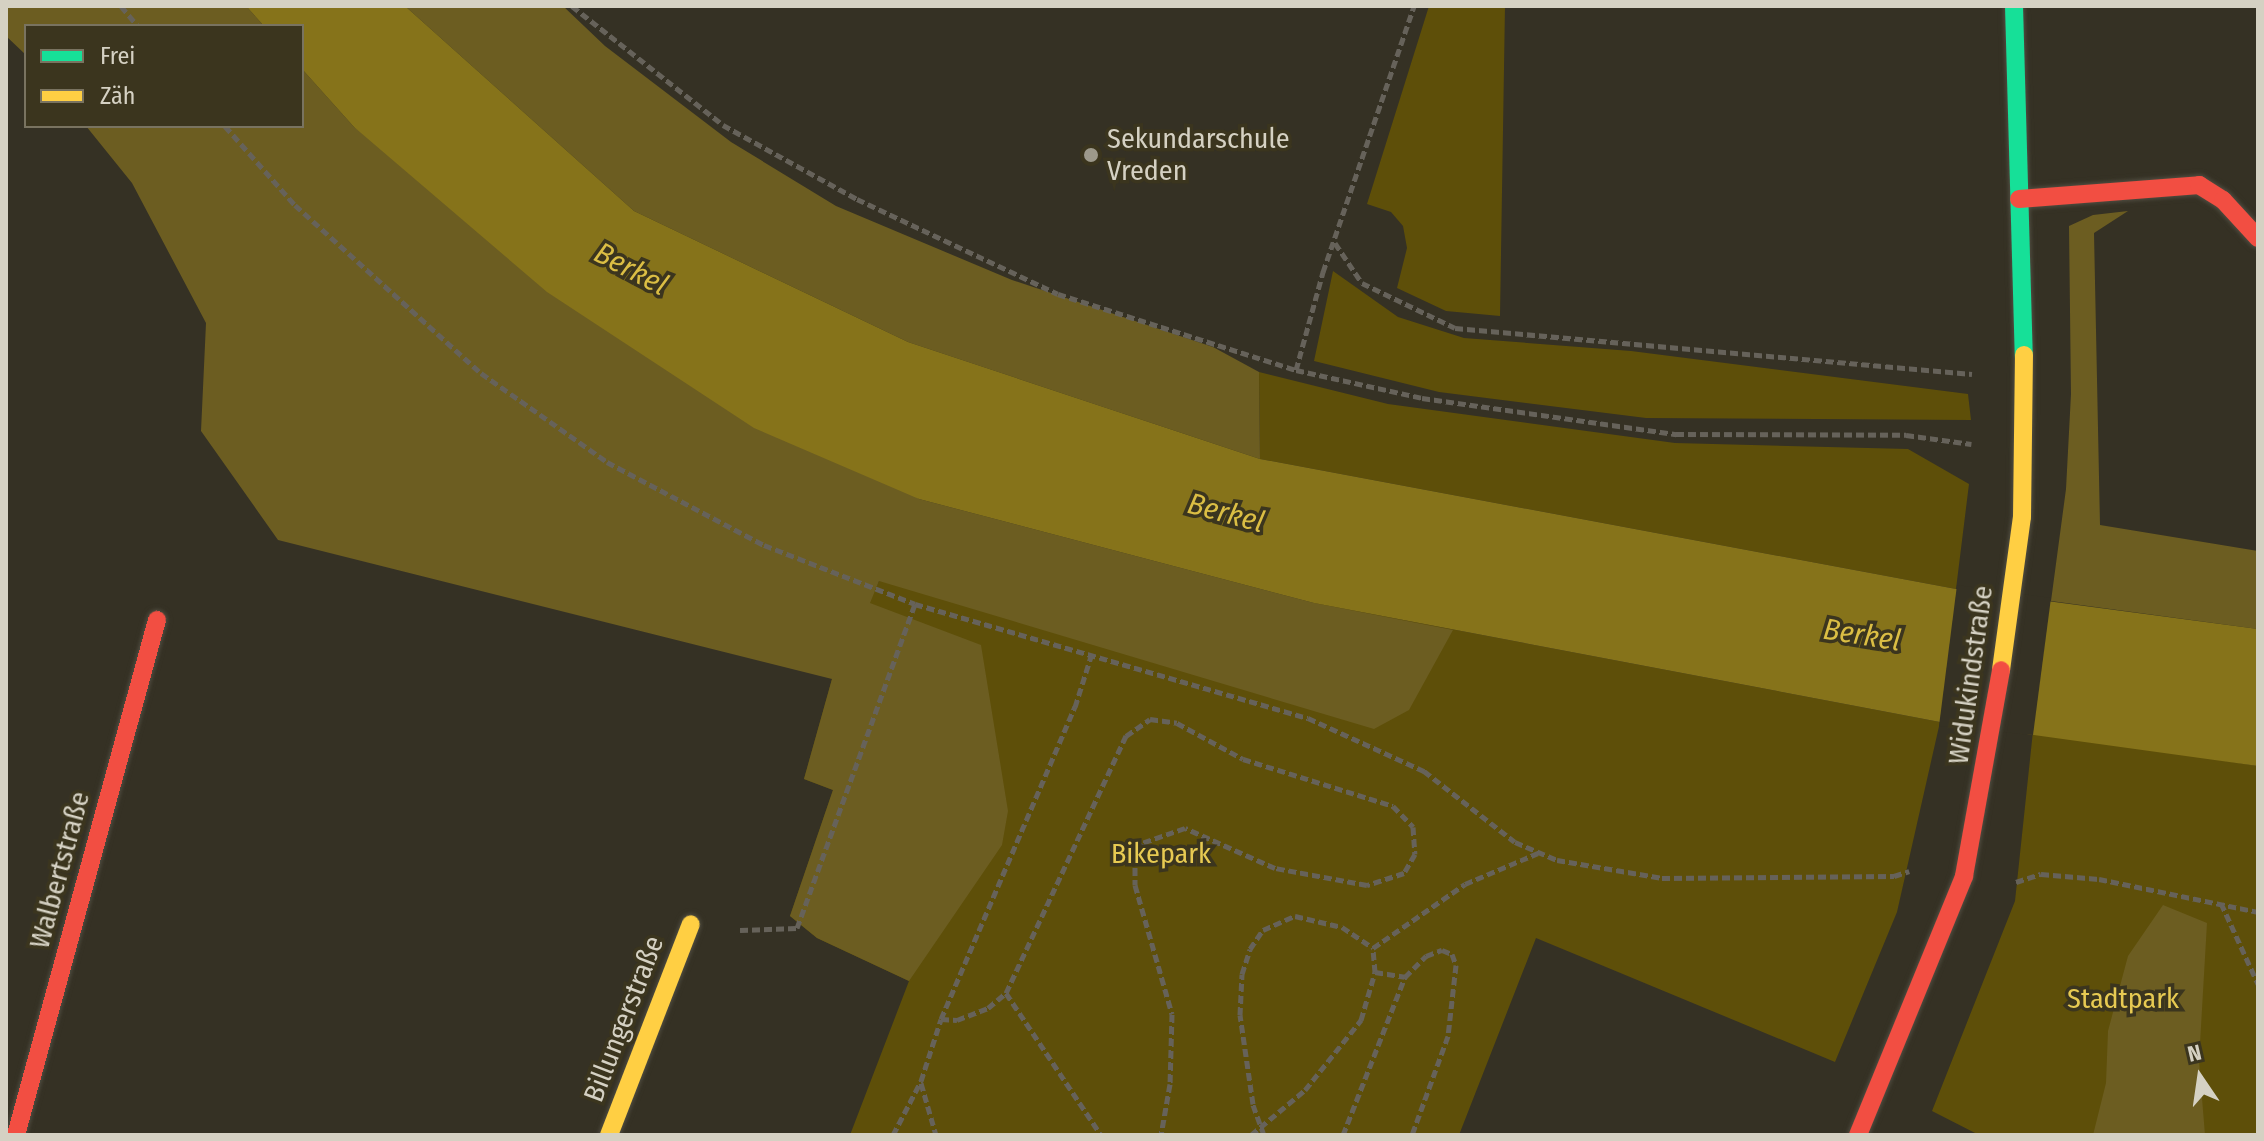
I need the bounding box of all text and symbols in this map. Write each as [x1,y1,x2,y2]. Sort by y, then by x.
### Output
legend [24,24,304,128]
text: Frei [100,42,135,70]
text: Zäh [100,82,135,110]
place label: Sekundarschule Vreden [1107,122,1290,188]
marker: Sekundarschule Vreden [1082,146,1100,164]
water label: Berkel [588,235,674,303]
water label: Berkel [1184,486,1268,540]
street label: Widukindstraße [1942,583,2000,767]
water label: Berkel [1821,611,1903,659]
street label: Walbertstraße [23,788,97,952]
park label: Bikepark [1111,837,1211,871]
street label: Billungerstraße [577,931,671,1107]
park label: Stadtpark [2067,982,2179,1016]
north arrow [2160,1037,2240,1117]
text: N [2185,1038,2204,1068]

